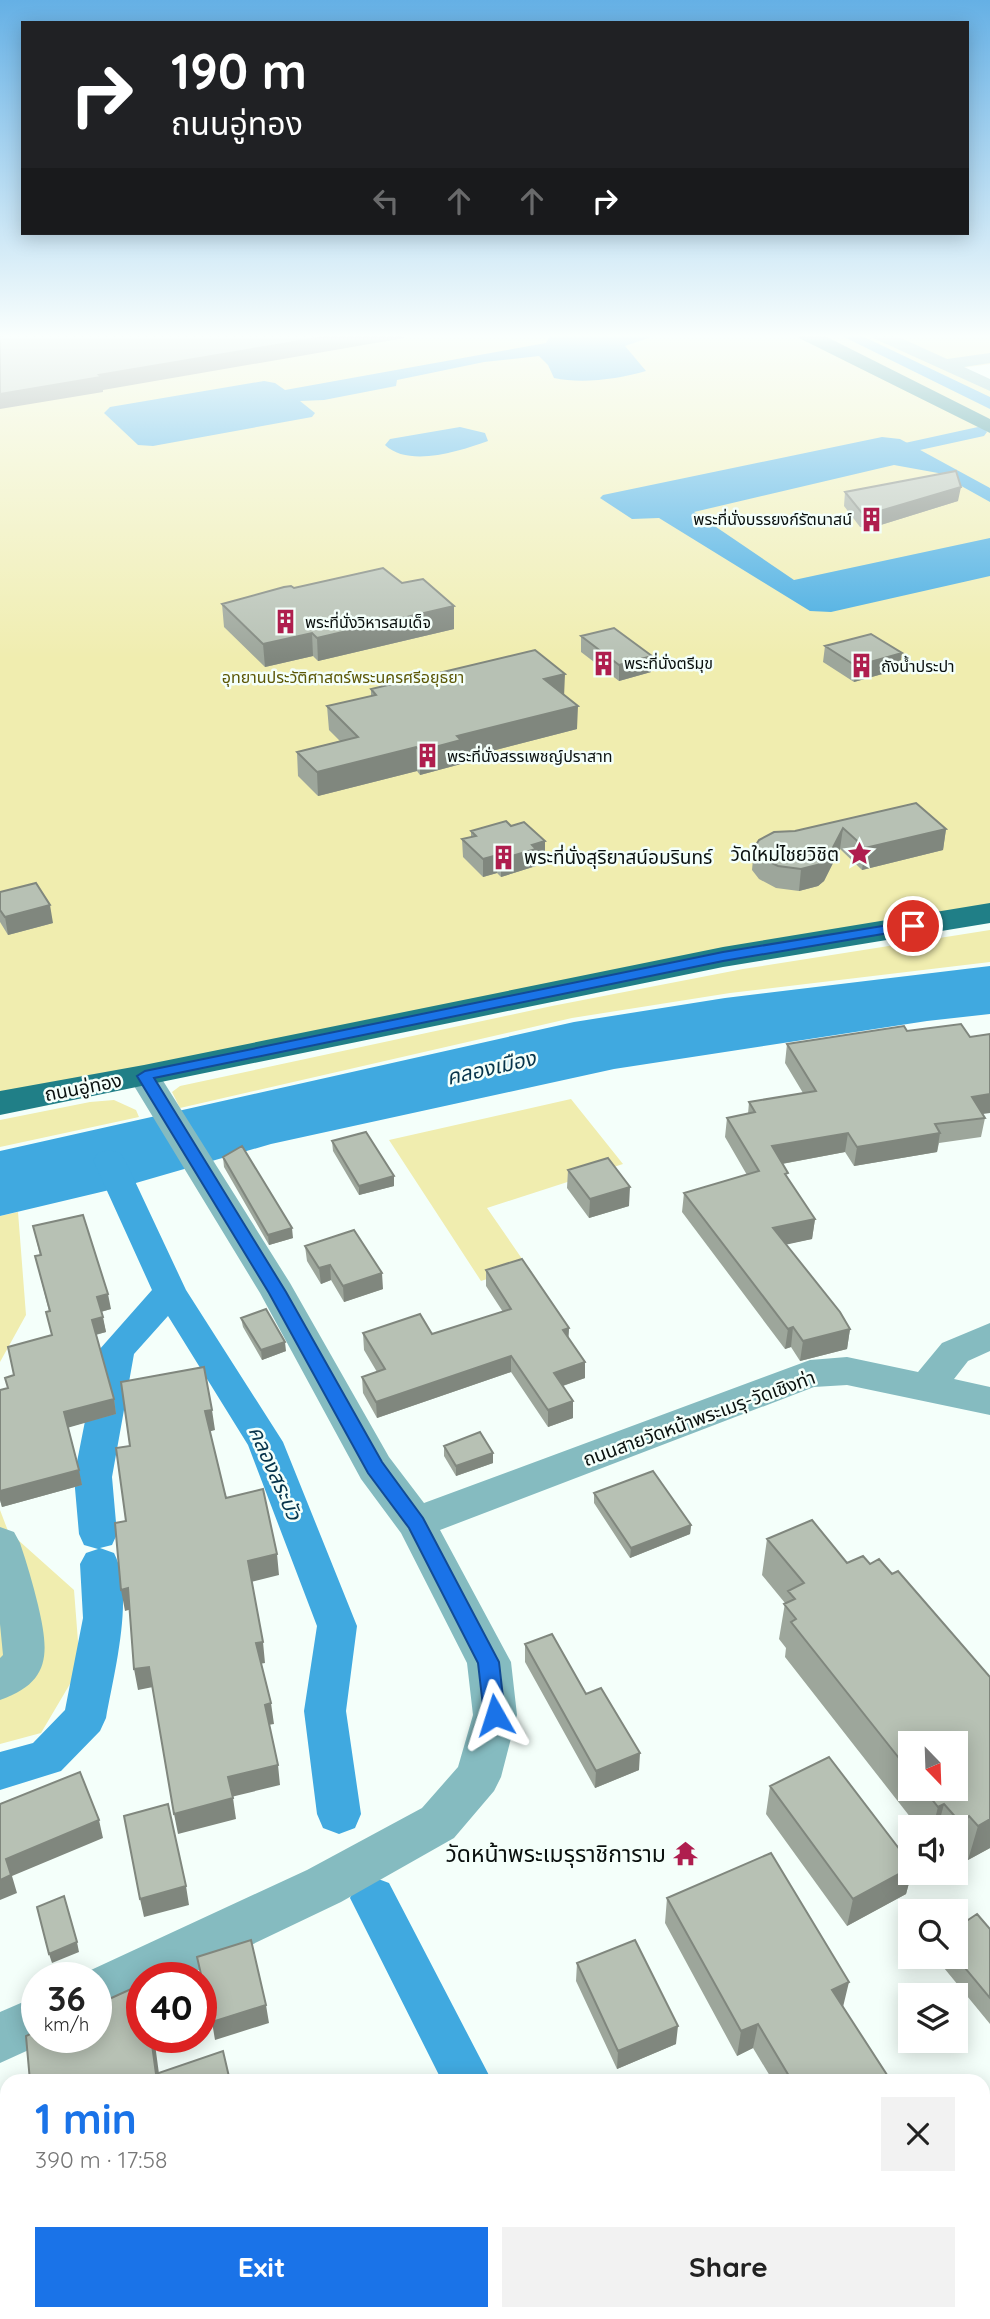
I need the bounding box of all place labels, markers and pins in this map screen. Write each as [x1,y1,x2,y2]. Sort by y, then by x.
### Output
building icon: พระที่นั่งบรรยงก์รัตนาสน์ [858,505,886,533]
place label: พระที่นั่งบรรยงก์รัตนาสน์ [693,508,852,529]
building icon: พระที่นั่งวิหารสมเด็จ [271,608,299,636]
place label: พระที่นั่งวิหารสมเด็จ [305,611,431,632]
building icon: พระที่นั่งตรีมุข [590,649,618,677]
place label: พระที่นั่งตรีมุข [624,652,713,673]
building icon: ถังน้ำประปา [847,652,875,680]
place label: ถังน้ำประปา [881,655,955,676]
building icon: พระที่นั่งสรรเพชญ์ปราสาท [413,742,441,770]
place label: พระที่นั่งสรรเพชญ์ปราสาท [447,745,613,766]
place icon: วัดใหม่ไชยวิชิต [845,840,873,868]
place label: วัดใหม่ไชยวิชิต [730,842,839,866]
building icon: พระที่นั่งสุริยาสน์อมรินทร์ [490,843,518,871]
place label: พระที่นั่งสุริยาสน์อมรินทร์ [524,844,713,869]
pin [883,896,943,956]
place label: วัดหน้าพระเมรุราชิการาม [445,1839,666,1868]
temple icon: วัดหน้าพระเมรุราชิการาม [672,1840,700,1868]

